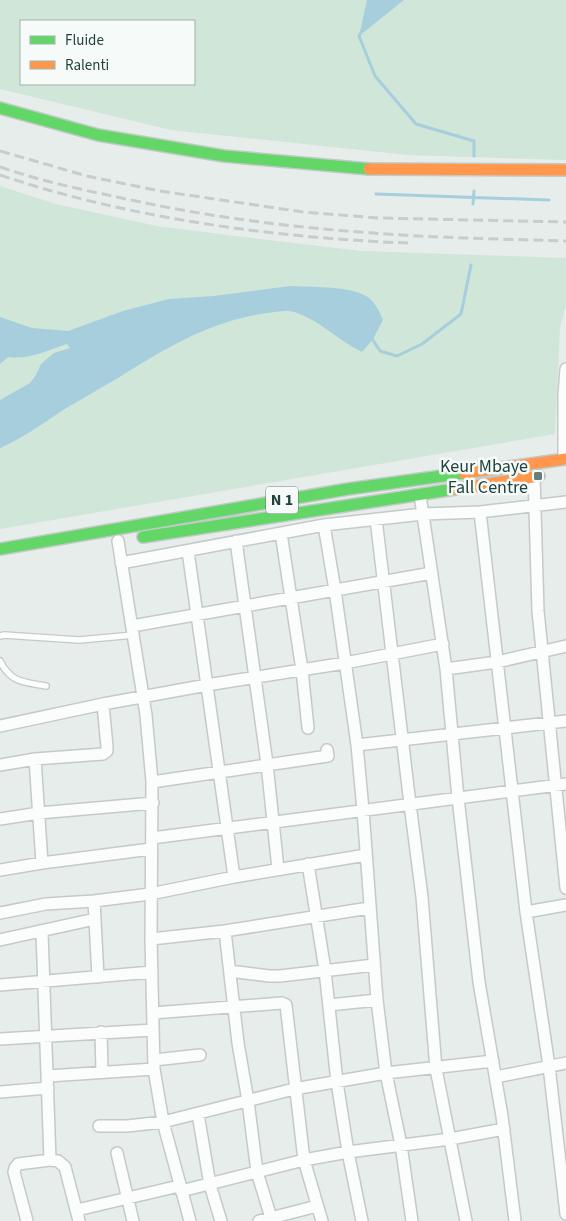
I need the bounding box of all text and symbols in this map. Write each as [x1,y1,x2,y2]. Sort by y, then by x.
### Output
legend [20,20,195,85]
text: Fluide [65,30,104,51]
text: Ralenti [65,55,109,76]
place label: Keur Mbaye Fall Centre [440,454,528,500]
marker: Keur Mbaye Fall Centre [532,470,544,482]
road number: N 1 [266,486,298,514]

